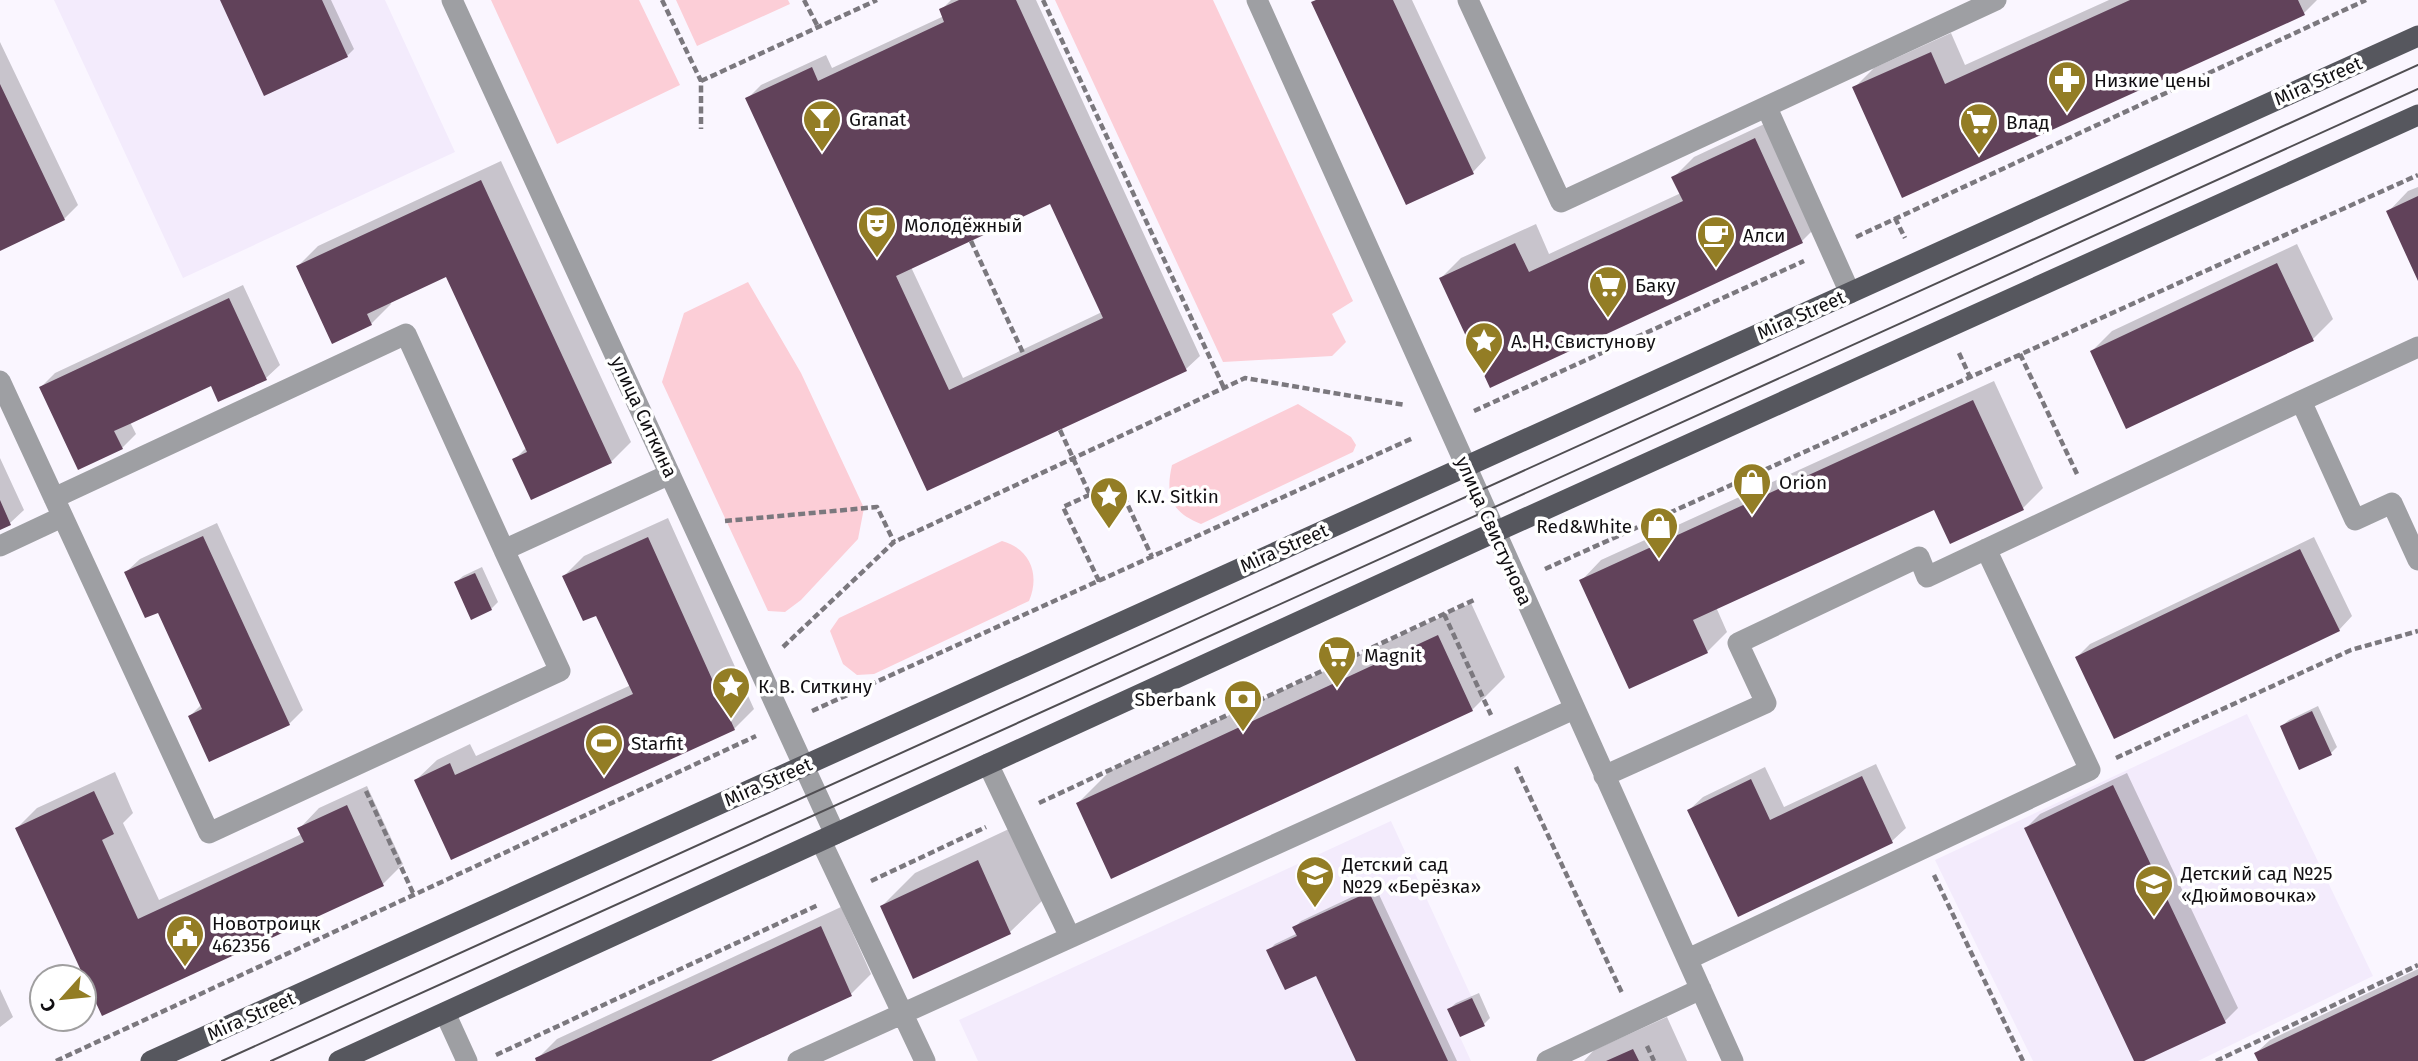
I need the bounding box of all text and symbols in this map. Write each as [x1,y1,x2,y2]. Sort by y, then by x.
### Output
street label: Mira Street [2271,51,2366,111]
pharmacy icon: Низкие цены [2046,59,2088,114]
place label: Низкие цены [2094,69,2211,92]
bar icon: Granat [801,98,843,153]
supermarket icon: Влад [1958,101,2000,156]
place label: Granat [849,108,906,131]
place label: Влад [2006,111,2049,134]
theatre icon: Молодёжный [856,204,898,259]
place label: Молодёжный [904,214,1023,237]
cafe icon: Алси [1695,214,1737,269]
place label: Алси [1743,224,1785,247]
supermarket icon: Баку [1587,264,1629,319]
place label: Баку [1635,274,1676,297]
street label: Mira Street [1754,285,1849,345]
place icon: А. Н. Свистунову [1463,320,1505,375]
place label: А. Н. Свистунову [1511,330,1656,353]
street label: улица Ситкина [606,353,682,481]
street label: улица Свистунова [1451,453,1537,609]
shop icon: Orion [1731,461,1773,516]
place label: Orion [1779,471,1827,494]
place icon: K.V. Sitkin [1088,475,1130,530]
place label: K.V. Sitkin [1136,485,1219,508]
shop icon: Red&White [1638,505,1680,560]
place label: Red&White [1536,515,1632,538]
street label: Mira Street [1237,518,1332,578]
supermarket icon: Magnit [1316,634,1358,689]
place label: Magnit [1364,644,1422,667]
place icon: К. В. Ситкину [710,665,752,720]
place label: К. В. Ситкину [758,675,873,698]
bank icon: Sberbank [1222,678,1264,733]
place label: Sberbank [1134,688,1216,711]
sports icon: Starfit [583,722,625,777]
place label: Starfit [631,732,684,755]
street label: Mira Street [721,752,816,812]
place label: Детский сад №29 «Берёзка» [1341,853,1481,898]
school or university icon: Детский сад №29 «Берёзка» [1294,854,1336,909]
place label: Детский сад №25 «Дюймовочка» [2180,862,2332,907]
school or university icon: Детский сад №25 «Дюймовочка» [2133,863,2175,918]
place label: Новотроицк 462356 [212,912,321,957]
public building icon: Новотроицк 462356 [164,913,206,968]
north arrow [28,963,98,1033]
street label: Mira Street [204,986,299,1046]
text: С [36,995,61,1016]

